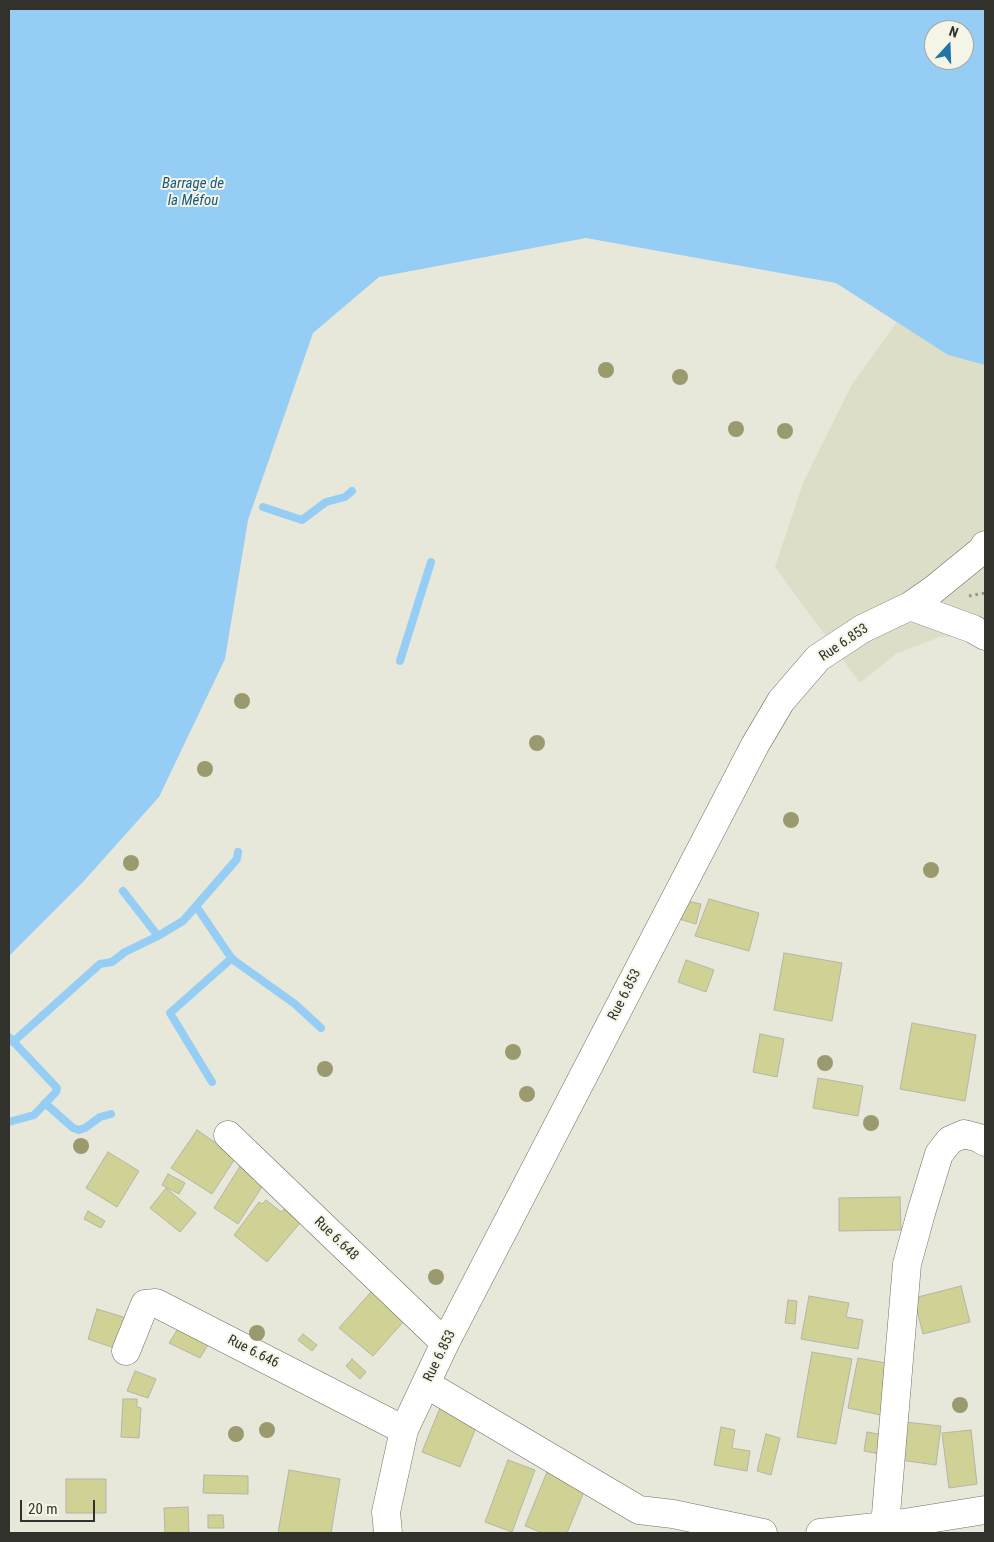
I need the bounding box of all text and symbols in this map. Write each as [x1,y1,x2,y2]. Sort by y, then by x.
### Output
north arrow [924,20,974,70]
text: N [947,23,961,41]
water label: Barrage de la Méfou [162,175,224,210]
street label: Rue 6.853 [816,621,872,665]
street label: Rue 6.853 [605,967,645,1023]
street label: Rue 6.648 [310,1214,362,1264]
street label: Rue 6.853 [420,1327,460,1385]
street label: Rue 6.646 [225,1332,281,1372]
scale bar [22,1490,98,1522]
text: 20 m [28,1500,58,1518]

